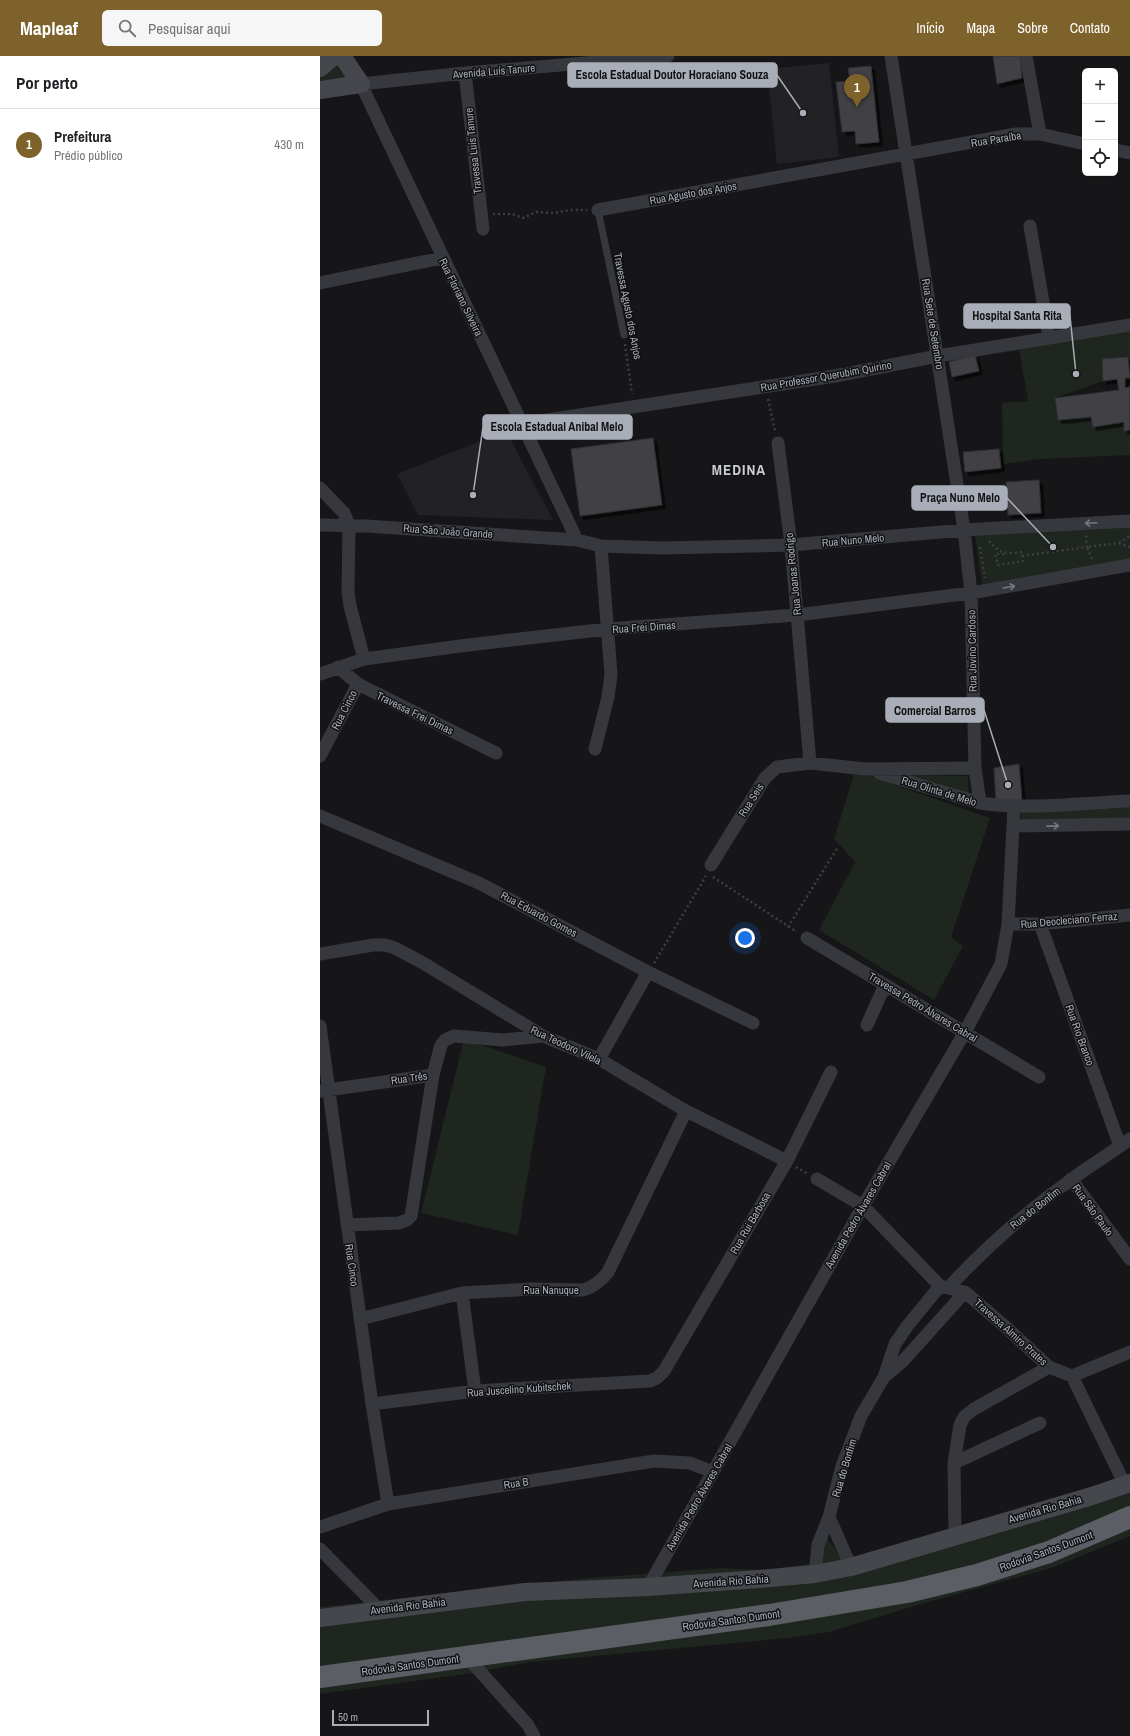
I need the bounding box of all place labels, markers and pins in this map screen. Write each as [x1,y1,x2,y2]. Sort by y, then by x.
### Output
callout: Escola Estadual Doutor Horaciano Souza [568,63,777,87]
pin: 1 [844,74,870,107]
callout: Hospital Santa Rita [964,304,1070,328]
callout: Escola Estadual Anibal Melo [483,415,632,439]
callout: Praça Nuno Melo [912,486,1007,510]
callout: Comercial Barros [886,698,984,722]

